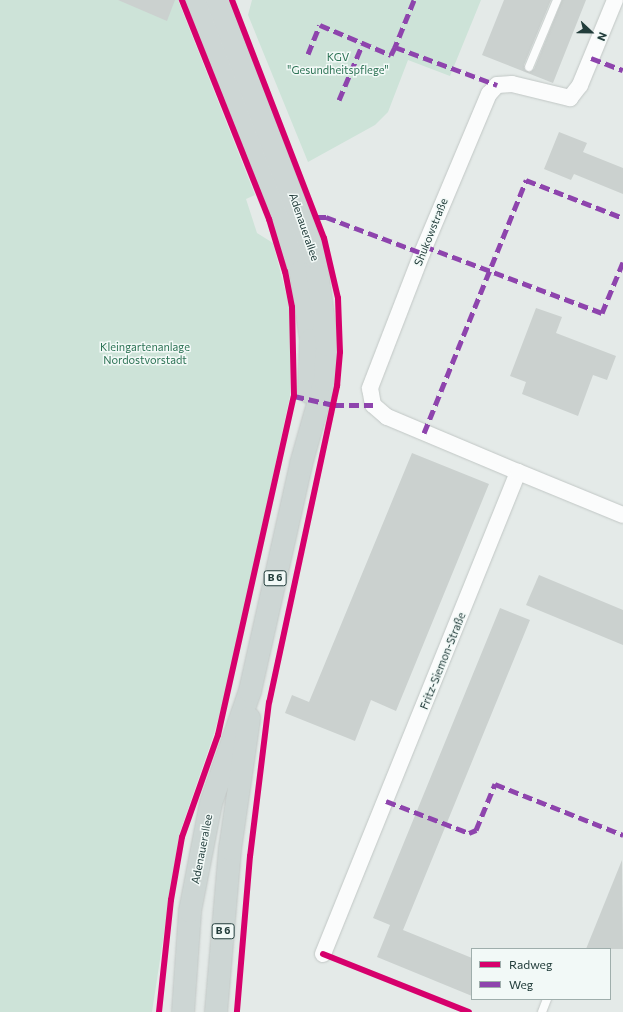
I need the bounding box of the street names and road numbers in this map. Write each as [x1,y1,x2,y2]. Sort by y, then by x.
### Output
street label: Adenauerallee [286,191,322,263]
street label: Shukowstraße [411,196,451,268]
road number: B 6 [263,570,287,586]
street label: Fritz-Siemon-Straße [417,611,469,711]
street label: Adenauerallee [189,813,215,885]
road number: B 6 [211,923,235,939]

